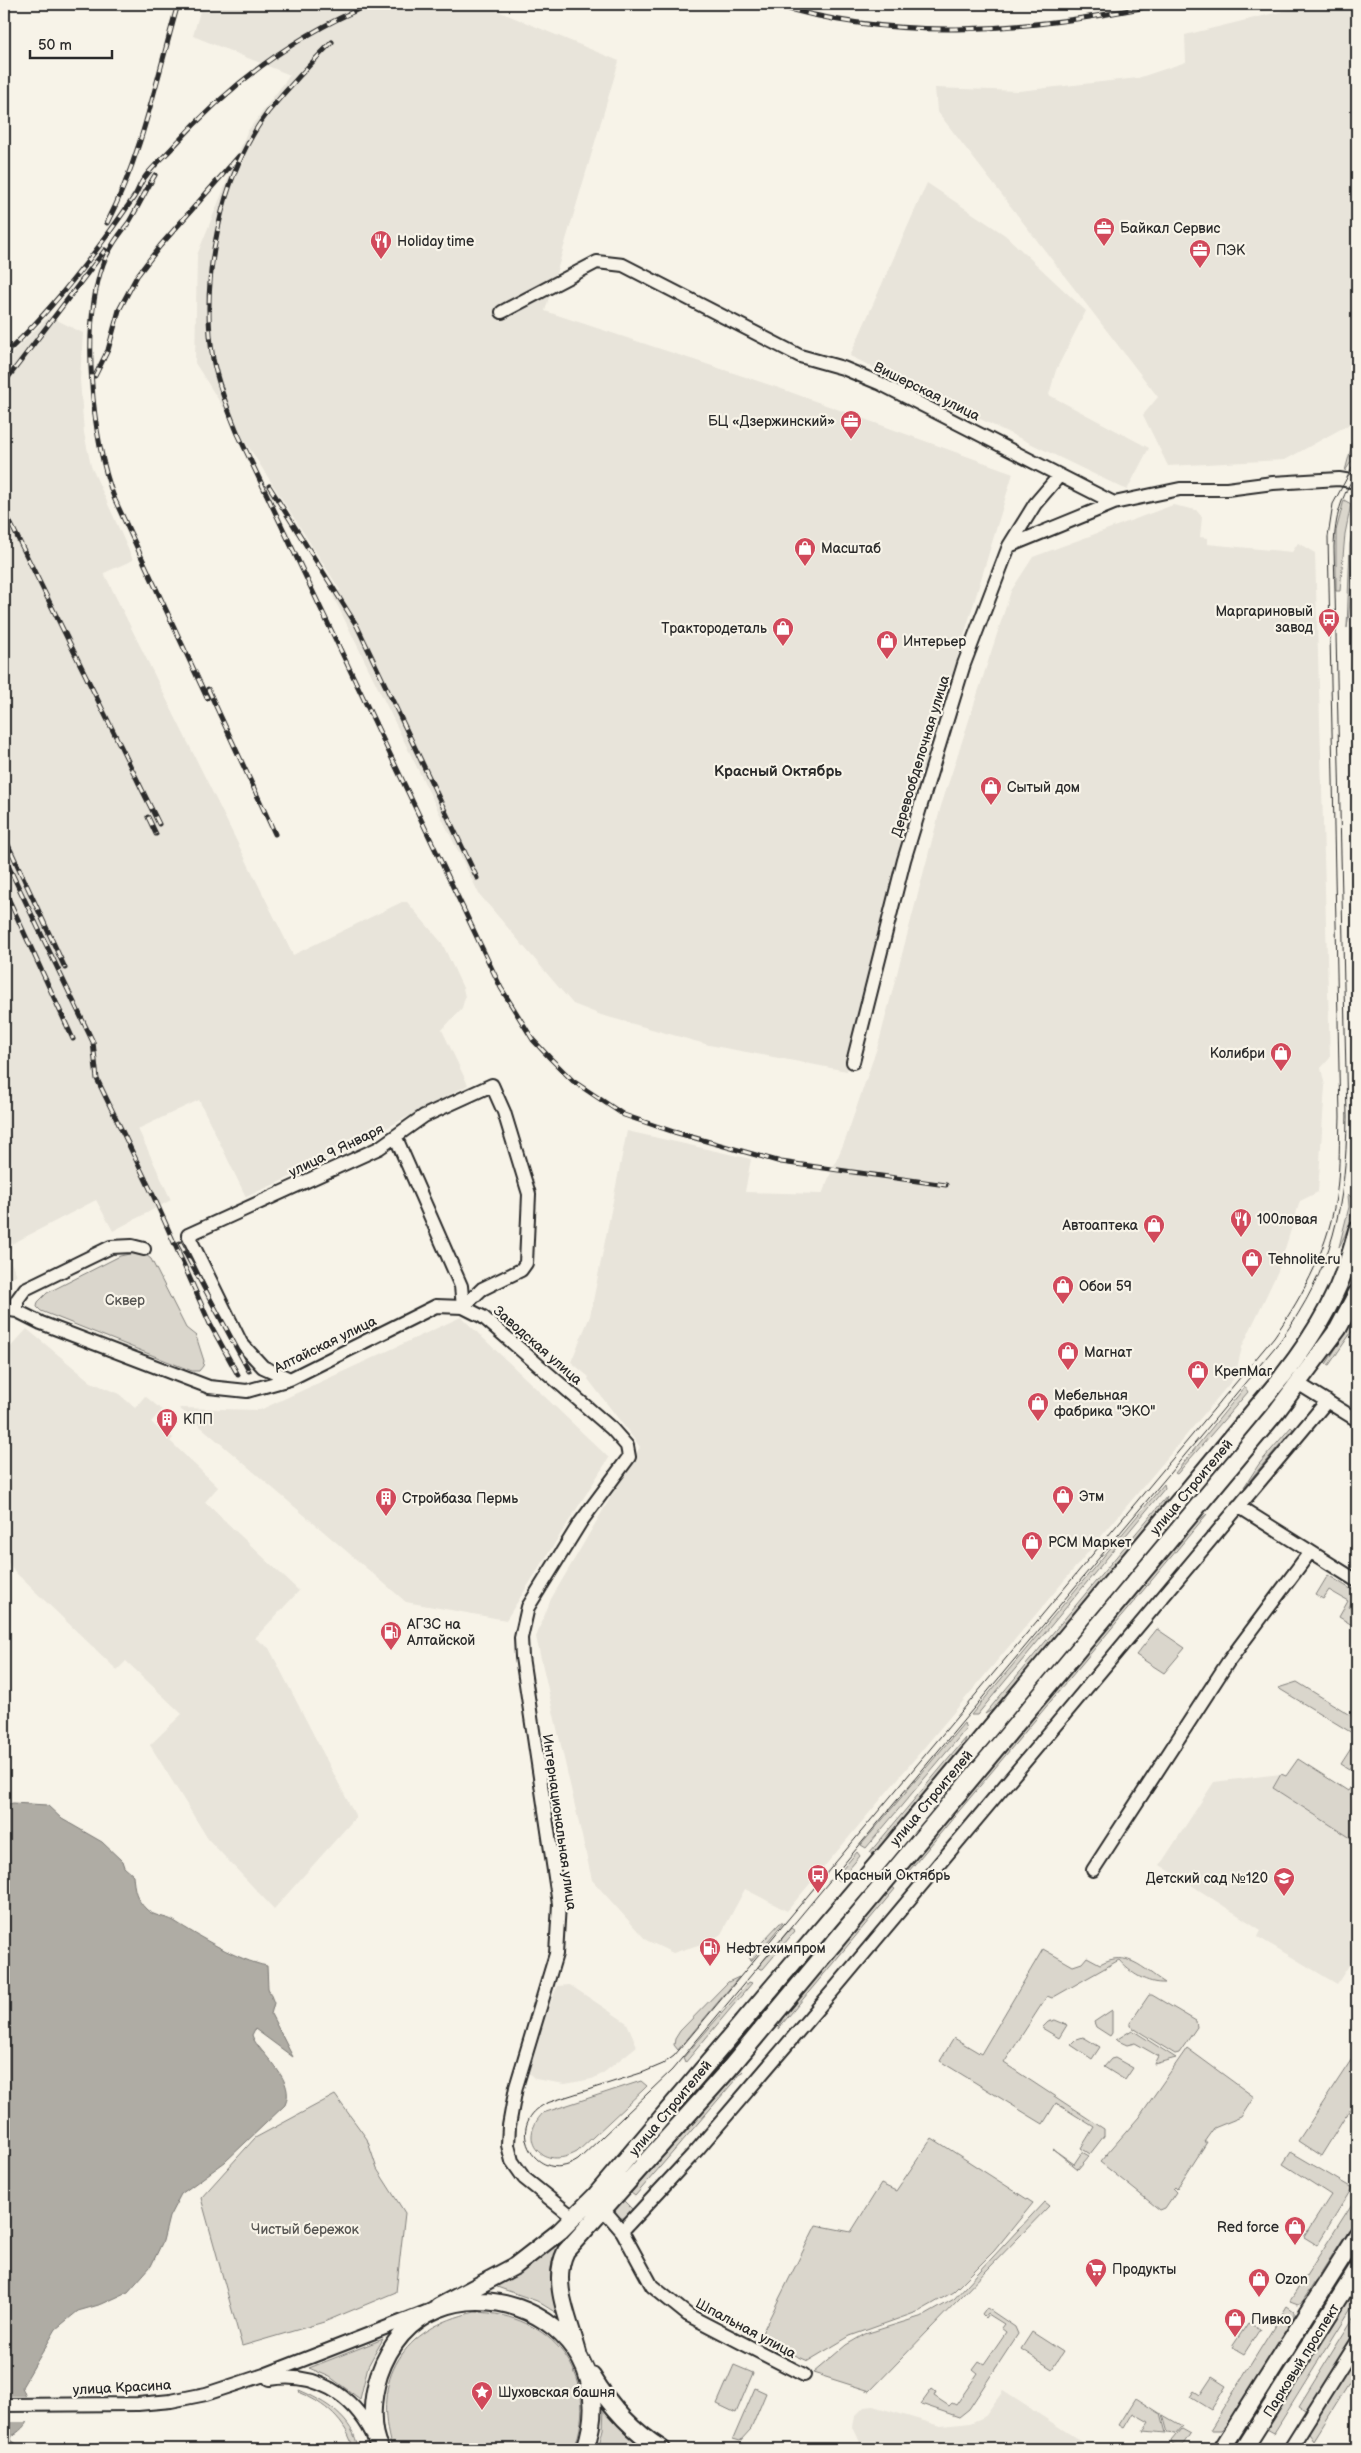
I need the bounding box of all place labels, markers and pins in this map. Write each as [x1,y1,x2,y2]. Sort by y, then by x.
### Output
office icon: Байкал Сервис [1092,216,1116,247]
place label: Байкал Сервис [1120,220,1220,237]
restaurant icon: Holiday time [369,229,393,260]
place label: Holiday time [397,233,474,250]
office icon: ПЭК [1188,238,1212,269]
place label: ПЭК [1216,242,1246,259]
office icon: БЦ «Дзержинский» [839,409,863,440]
place label: БЦ «Дзержинский» [708,413,835,430]
shop icon: Масштаб [793,536,817,567]
place label: Масштаб [821,540,881,557]
place label: Маргариновый завод [1215,603,1313,636]
bus stop icon: Маргариновый завод [1317,607,1341,638]
shop icon: Трактородеталь [771,616,795,647]
place label: Трактородеталь [661,620,767,637]
shop icon: Интерьер [875,629,899,660]
place label: Интерьер [903,633,966,650]
shop icon: Сытый дом [979,775,1003,806]
place label: Сытый дом [1007,779,1080,796]
shop icon: Колибри [1269,1041,1293,1072]
place label: Колибри [1210,1045,1265,1062]
restaurant icon: 100ловая [1229,1207,1253,1238]
place label: 100ловая [1257,1211,1318,1228]
shop icon: Автоаптека [1142,1213,1166,1244]
place label: Автоаптека [1061,1217,1139,1234]
shop icon: Tehnolite.ru [1240,1247,1264,1278]
place label: Tehnolite.ru [1268,1251,1340,1268]
shop icon: Обои 59 [1051,1274,1075,1305]
place label: Обои 59 [1079,1278,1132,1295]
shop icon: Магнат [1056,1340,1080,1371]
place label: Магнат [1084,1344,1133,1361]
shop icon: КрепМаг [1186,1359,1210,1390]
place label: КрепМаг [1214,1363,1273,1380]
place label: Мебельная фабрика "ЭКО" [1054,1387,1155,1420]
shop icon: Мебельная фабрика "ЭКО" [1026,1391,1050,1422]
building icon: КПП [155,1407,179,1438]
place label: КПП [183,1411,213,1428]
shop icon: Этм [1051,1484,1075,1515]
building icon: Стройбаза Пермь [374,1486,398,1517]
place label: Этм [1079,1488,1104,1505]
place label: Стройбаза Пермь [402,1490,518,1507]
shop icon: РСМ Маркет [1020,1530,1044,1561]
place label: РСМ Маркет [1048,1534,1132,1551]
place label: АГЗС на Алтайской [406,1616,475,1649]
fuel station icon: АГЗС на Алтайской [379,1620,403,1651]
bus stop icon: Красный Октябрь [806,1863,830,1894]
school or university icon: Детский сад №120 [1272,1866,1296,1897]
place label: Красный Октябрь [834,1867,950,1884]
place label: Детский сад №120 [1146,1870,1268,1887]
fuel station icon: Нефтехимпром [698,1936,722,1967]
place label: Нефтехимпром [726,1940,826,1957]
shop icon: Red force [1283,2215,1307,2246]
place label: Red force [1217,2219,1279,2236]
supermarket icon: Продукты [1084,2257,1108,2288]
place label: Продукты [1112,2261,1176,2278]
shop icon: Ozon [1247,2267,1271,2298]
place label: Ozon [1275,2271,1308,2288]
shop icon: Пивко [1223,2307,1247,2338]
place label: Пивко [1251,2311,1291,2328]
place icon: Шуховская башня [470,2380,494,2411]
place label: Шуховская башня [498,2384,615,2401]

